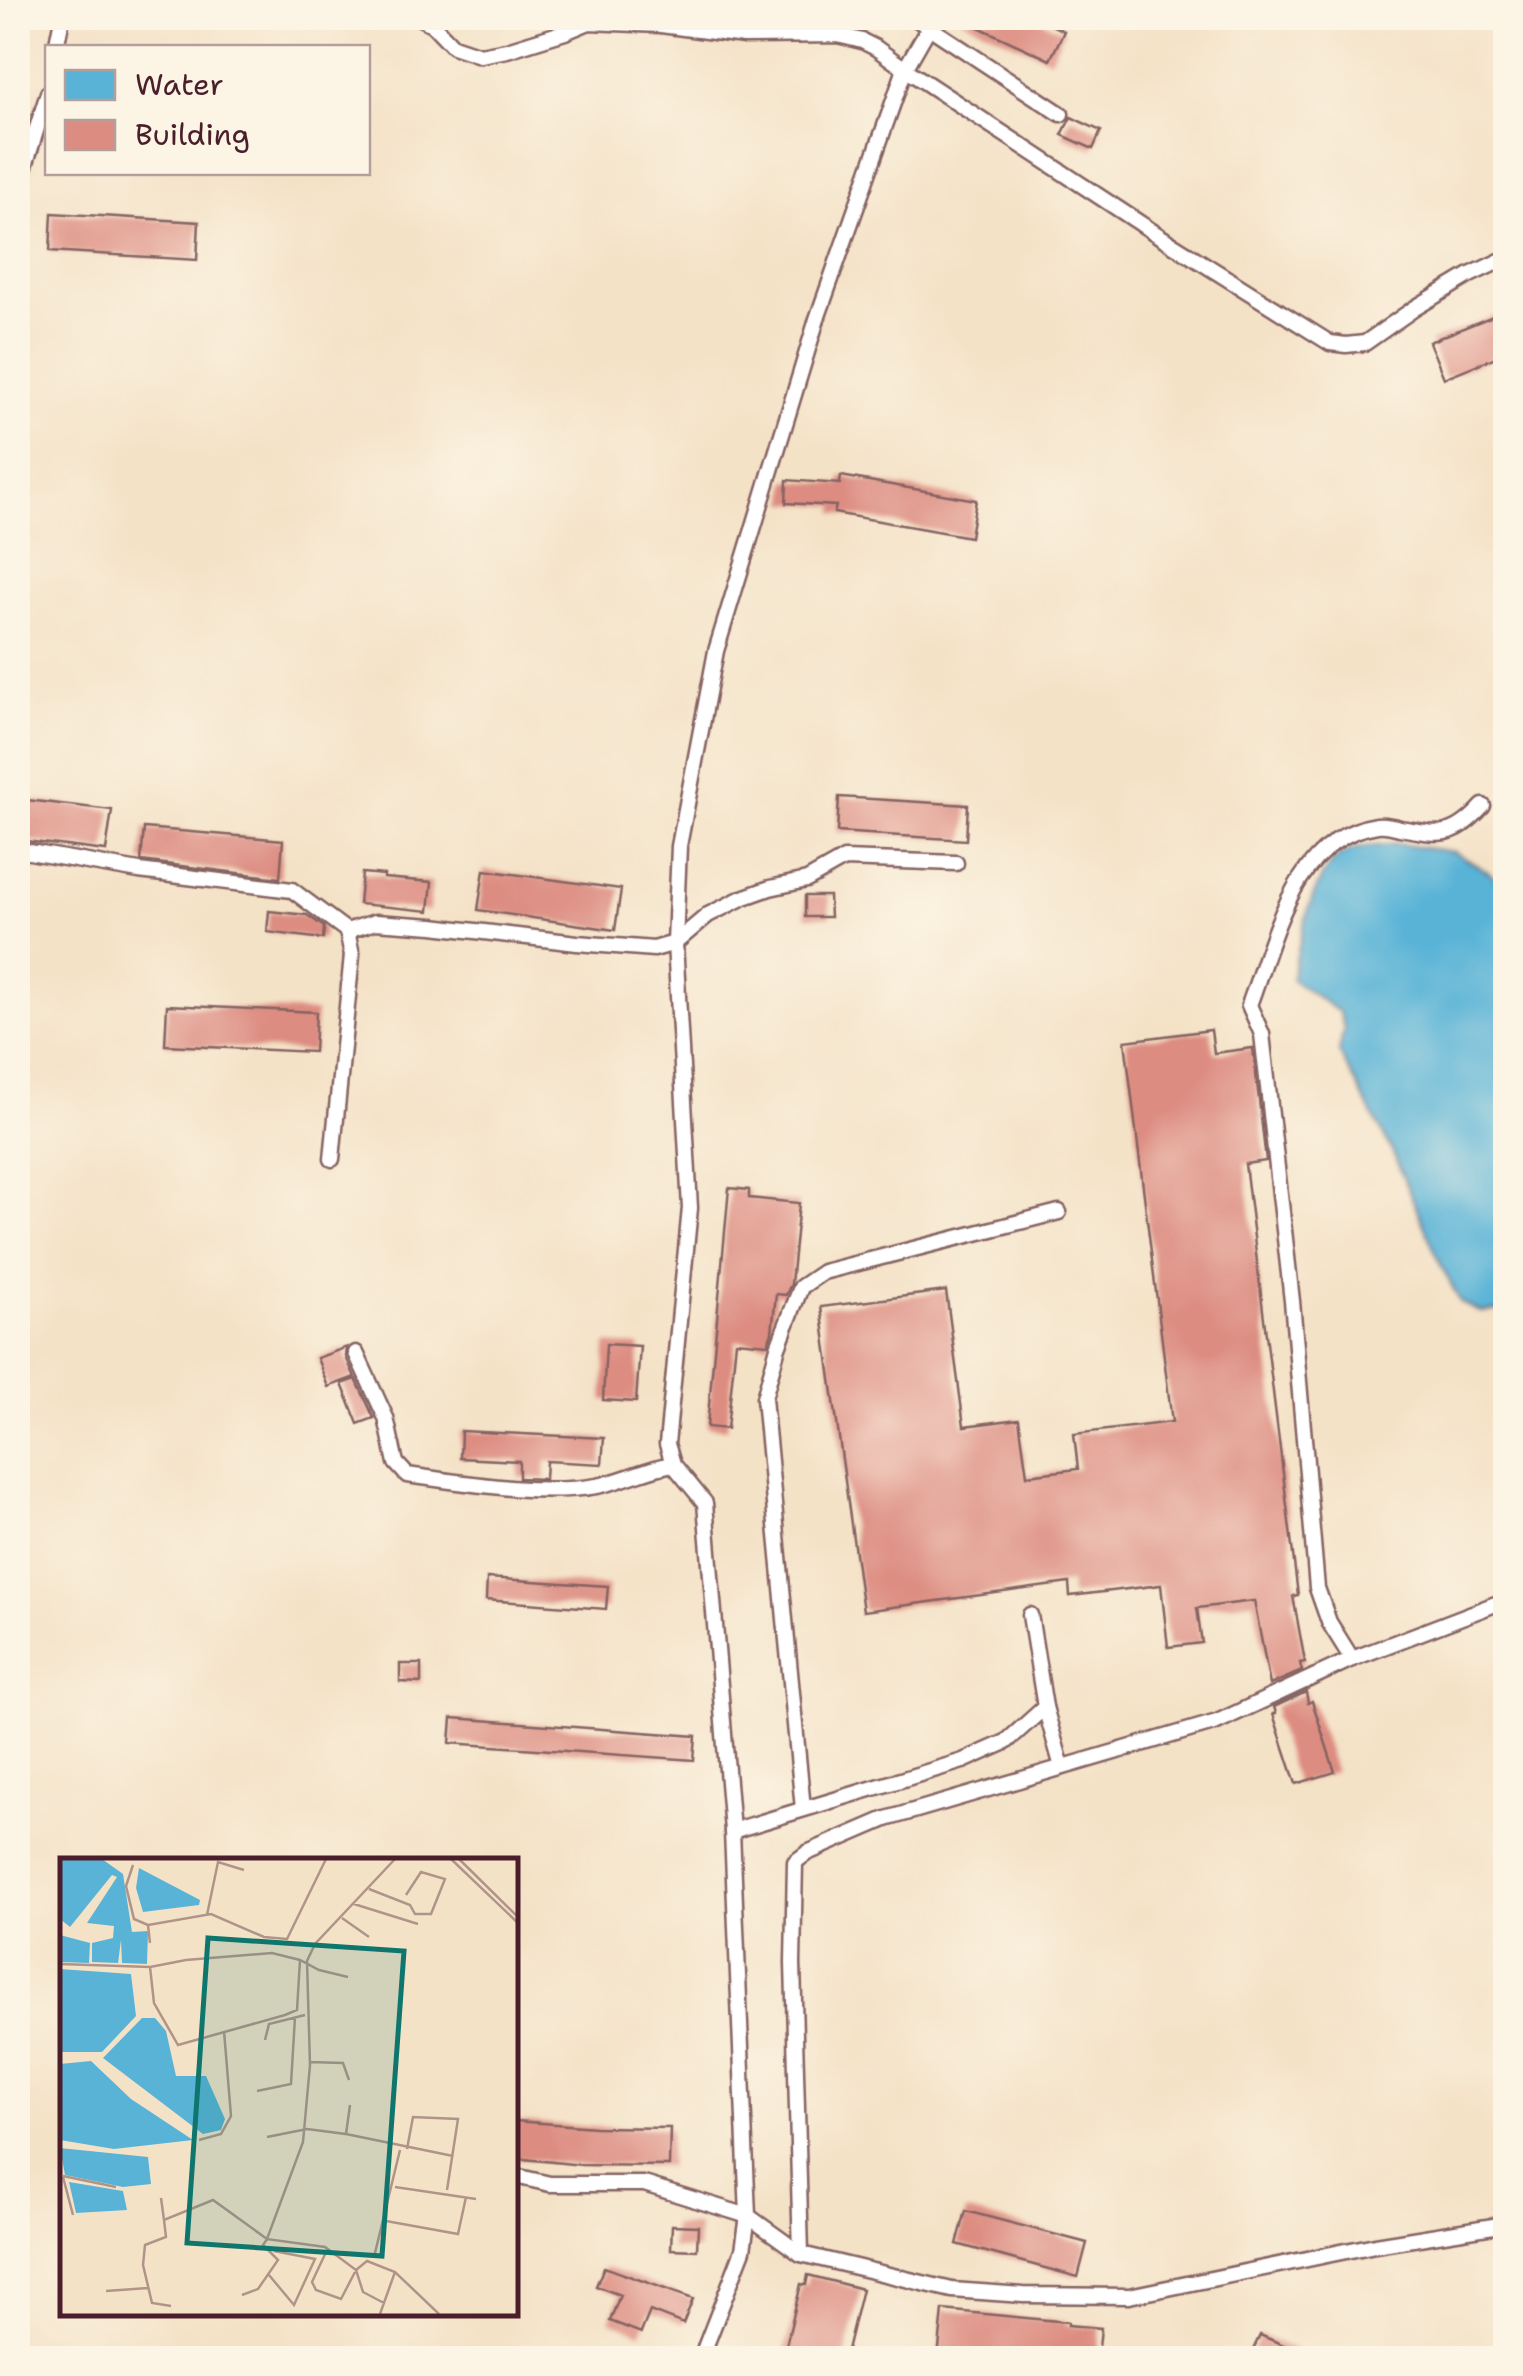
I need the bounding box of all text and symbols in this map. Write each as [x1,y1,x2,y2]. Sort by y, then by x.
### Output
legend [45,45,370,175]
text: Water [135,64,224,105]
text: Building [135,114,250,155]
inset map [60,1858,518,2316]

